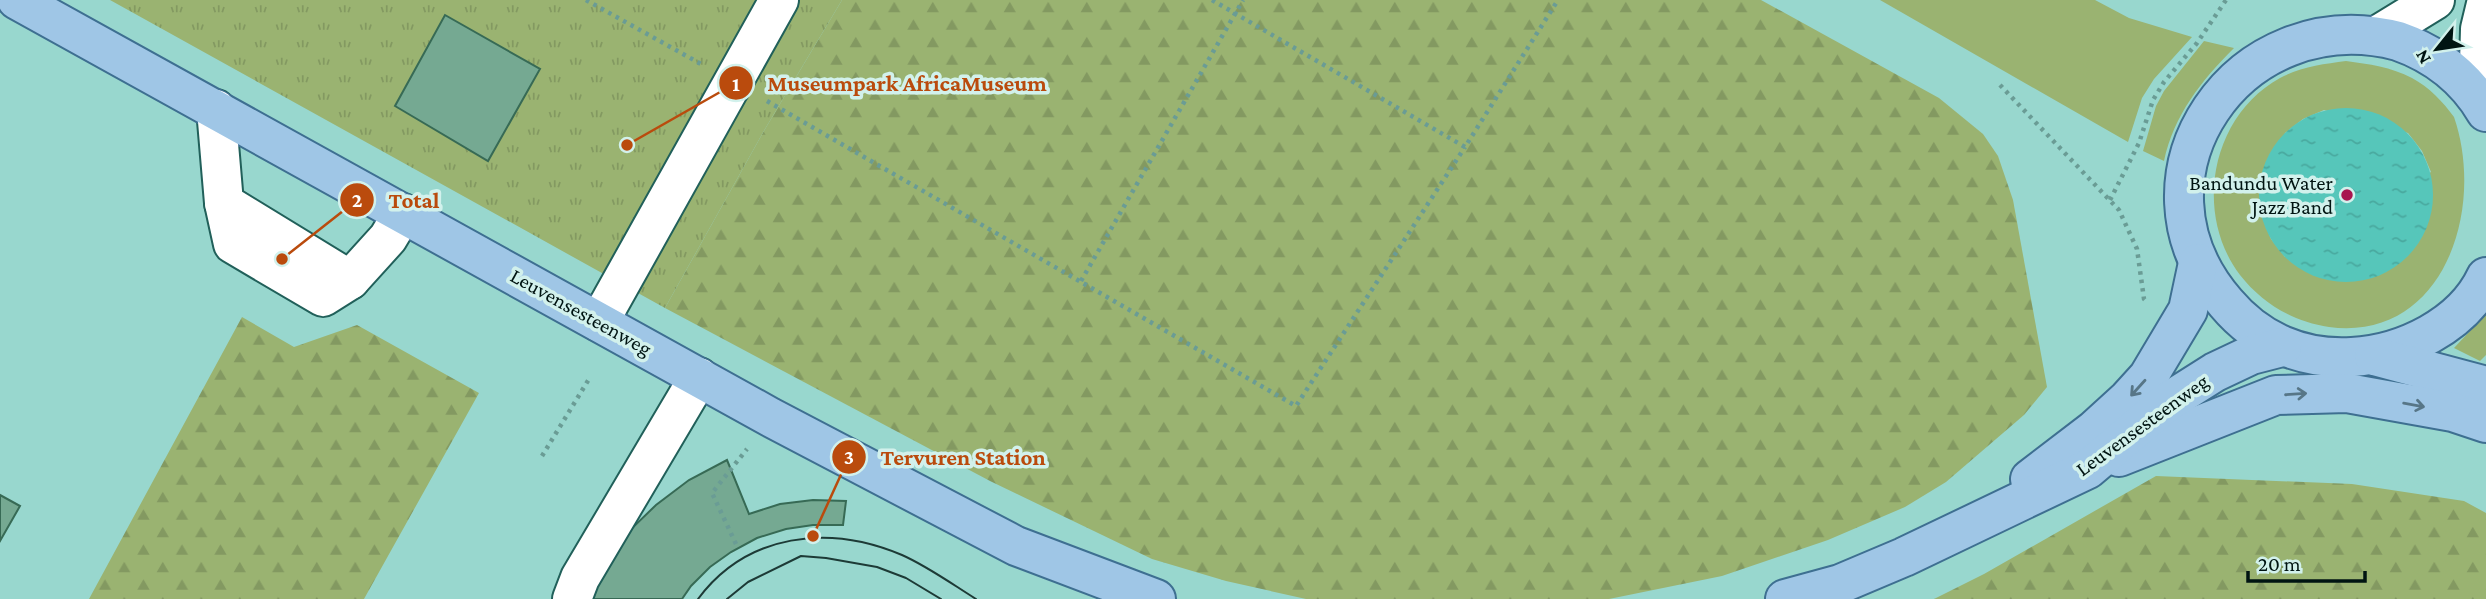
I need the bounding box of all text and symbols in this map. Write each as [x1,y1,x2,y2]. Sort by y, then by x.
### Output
north arrow [2402,14,2472,84]
text: N [2410,46,2435,68]
callout: Museumpark AfricaMuseum [718,61,1061,105]
text: Museumpark AfricaMuseum [767,70,1047,96]
text: 1 [732,72,740,96]
place label: Bandundu Water Jazz Band [2189,171,2334,219]
callout: Total [340,178,454,222]
text: Total [389,187,440,213]
marker: Bandundu Water Jazz Band [2339,187,2355,203]
text: 2 [352,188,363,212]
street label: Leuvensesteenweg [506,263,656,361]
street label: Leuvensesteenweg [2071,369,2213,481]
one-way arrow [2130,379,2146,397]
one-way arrow [2284,387,2307,400]
one-way arrow [2402,399,2425,412]
callout: Tervuren Station [831,435,1059,479]
text: Tervuren Station [880,444,1046,470]
text: 3 [844,445,854,469]
scale bar [2248,540,2365,584]
text: 20 m [2258,552,2301,576]

